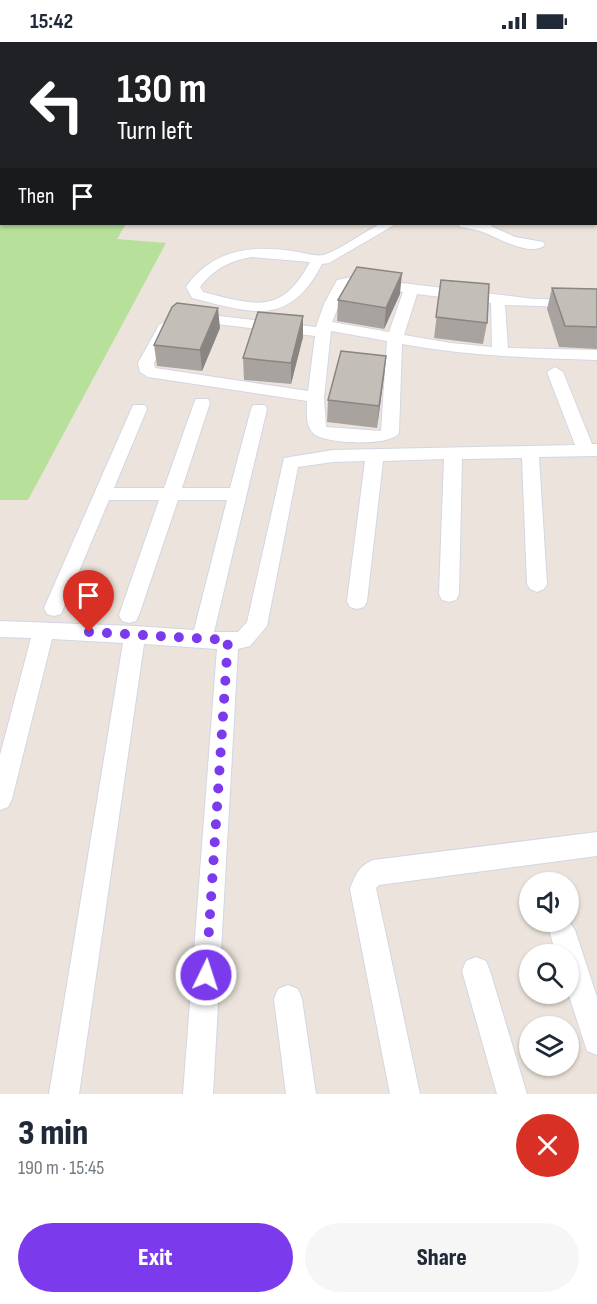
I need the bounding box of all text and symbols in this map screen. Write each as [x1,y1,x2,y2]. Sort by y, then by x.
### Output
text: 15:42 [30,8,73,35]
text: 130 m [117,64,207,115]
icon: left [18,66,96,144]
text: Turn left [117,115,193,147]
icon: arrive [66,180,99,213]
text: Then [18,183,54,210]
pin [63,570,114,632]
icon: arrive [72,579,105,612]
map controls [519,872,579,1076]
button: sound [519,872,579,932]
position arrow [174,943,238,1007]
button: search [519,944,579,1004]
button: layers [519,1016,579,1076]
text: 3 min [18,1112,88,1155]
button: close [516,1114,579,1177]
text: 190 m · 15:45 [18,1156,104,1180]
button: Exit [18,1223,293,1292]
button: Share [305,1223,579,1292]

